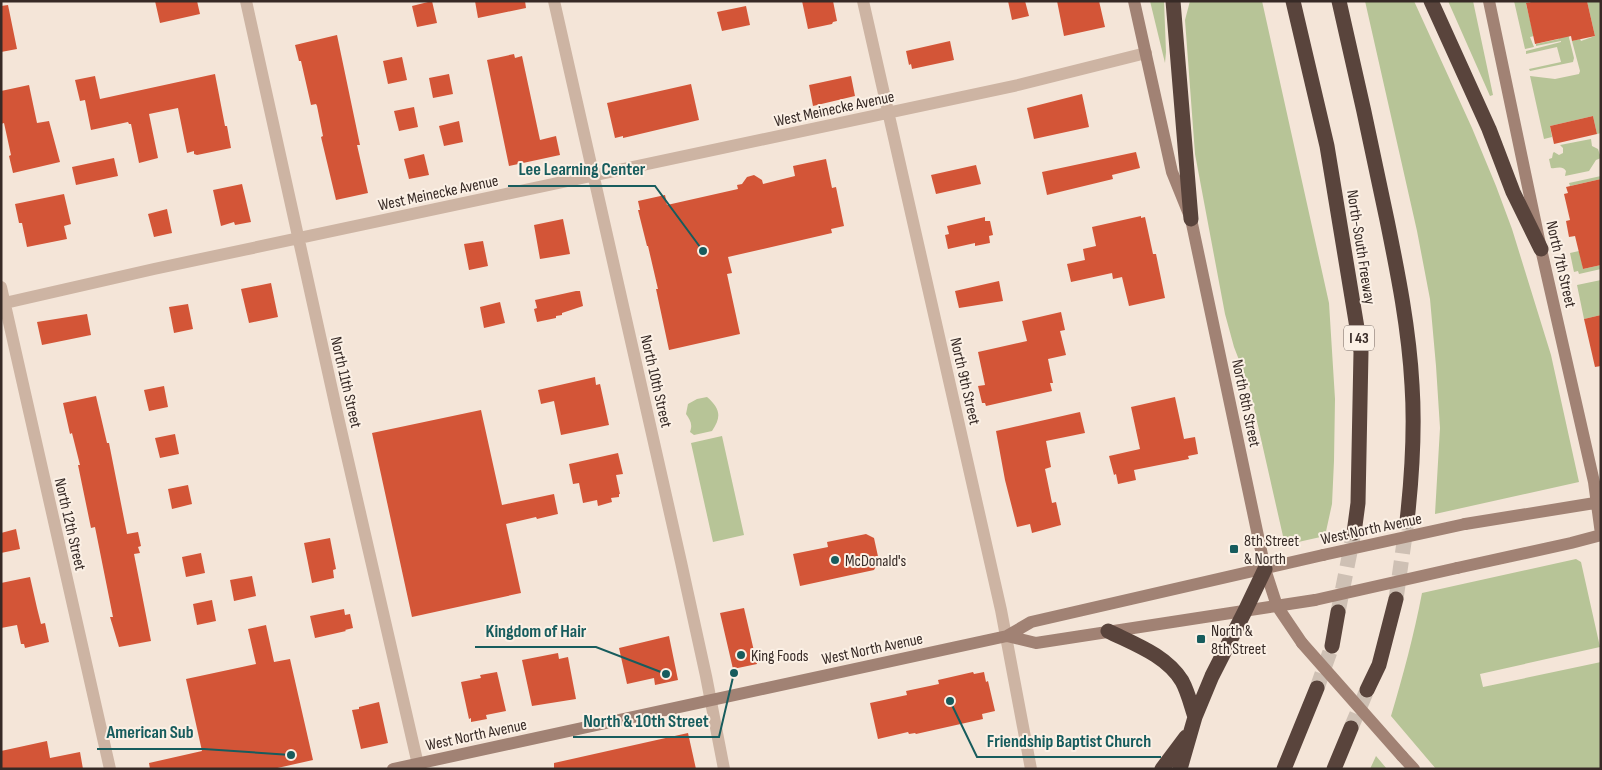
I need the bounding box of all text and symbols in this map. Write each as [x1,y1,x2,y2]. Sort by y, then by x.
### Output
street label: West Meinecke Avenue [773,87,896,131]
callout: Lee Learning Center [508,153,655,186]
text: Lee Learning Center [519,159,646,180]
street label: West Meinecke Avenue [377,171,500,215]
street label: North-South Freeway [1342,189,1379,306]
street label: North 7th Street [1541,219,1580,310]
road number: I 43 [1344,326,1374,350]
street label: North 10th Street [636,333,675,430]
street label: North 11th Street [326,335,365,430]
street label: North 9th Street [945,336,984,427]
street label: North 8th Street [1227,358,1264,449]
street label: North 12th Street [50,476,89,573]
street label: West North Avenue [1319,509,1424,549]
place label: 8th Street & North [1244,532,1299,569]
marker: 8th Street & North [1228,543,1240,555]
place label: McDonald's [845,552,907,571]
marker: McDonald's [829,554,841,566]
callout: Kingdom of Hair [475,614,596,647]
text: Kingdom of Hair [486,621,587,642]
place label: North & 8th Street [1211,622,1266,659]
street label: West North Avenue [820,629,925,669]
marker: North & 8th Street [1195,633,1207,645]
place label: King Foods [751,647,809,666]
marker: King Foods [735,649,747,661]
callout: North & 10th Street [573,704,719,737]
text: North & 10th Street [583,711,709,732]
street label: West North Avenue [424,715,529,755]
callout: American Sub [97,716,204,749]
text: American Sub [105,722,194,743]
callout: Friendship Baptist Church [977,724,1161,757]
text: Friendship Baptist Church [987,731,1151,752]

